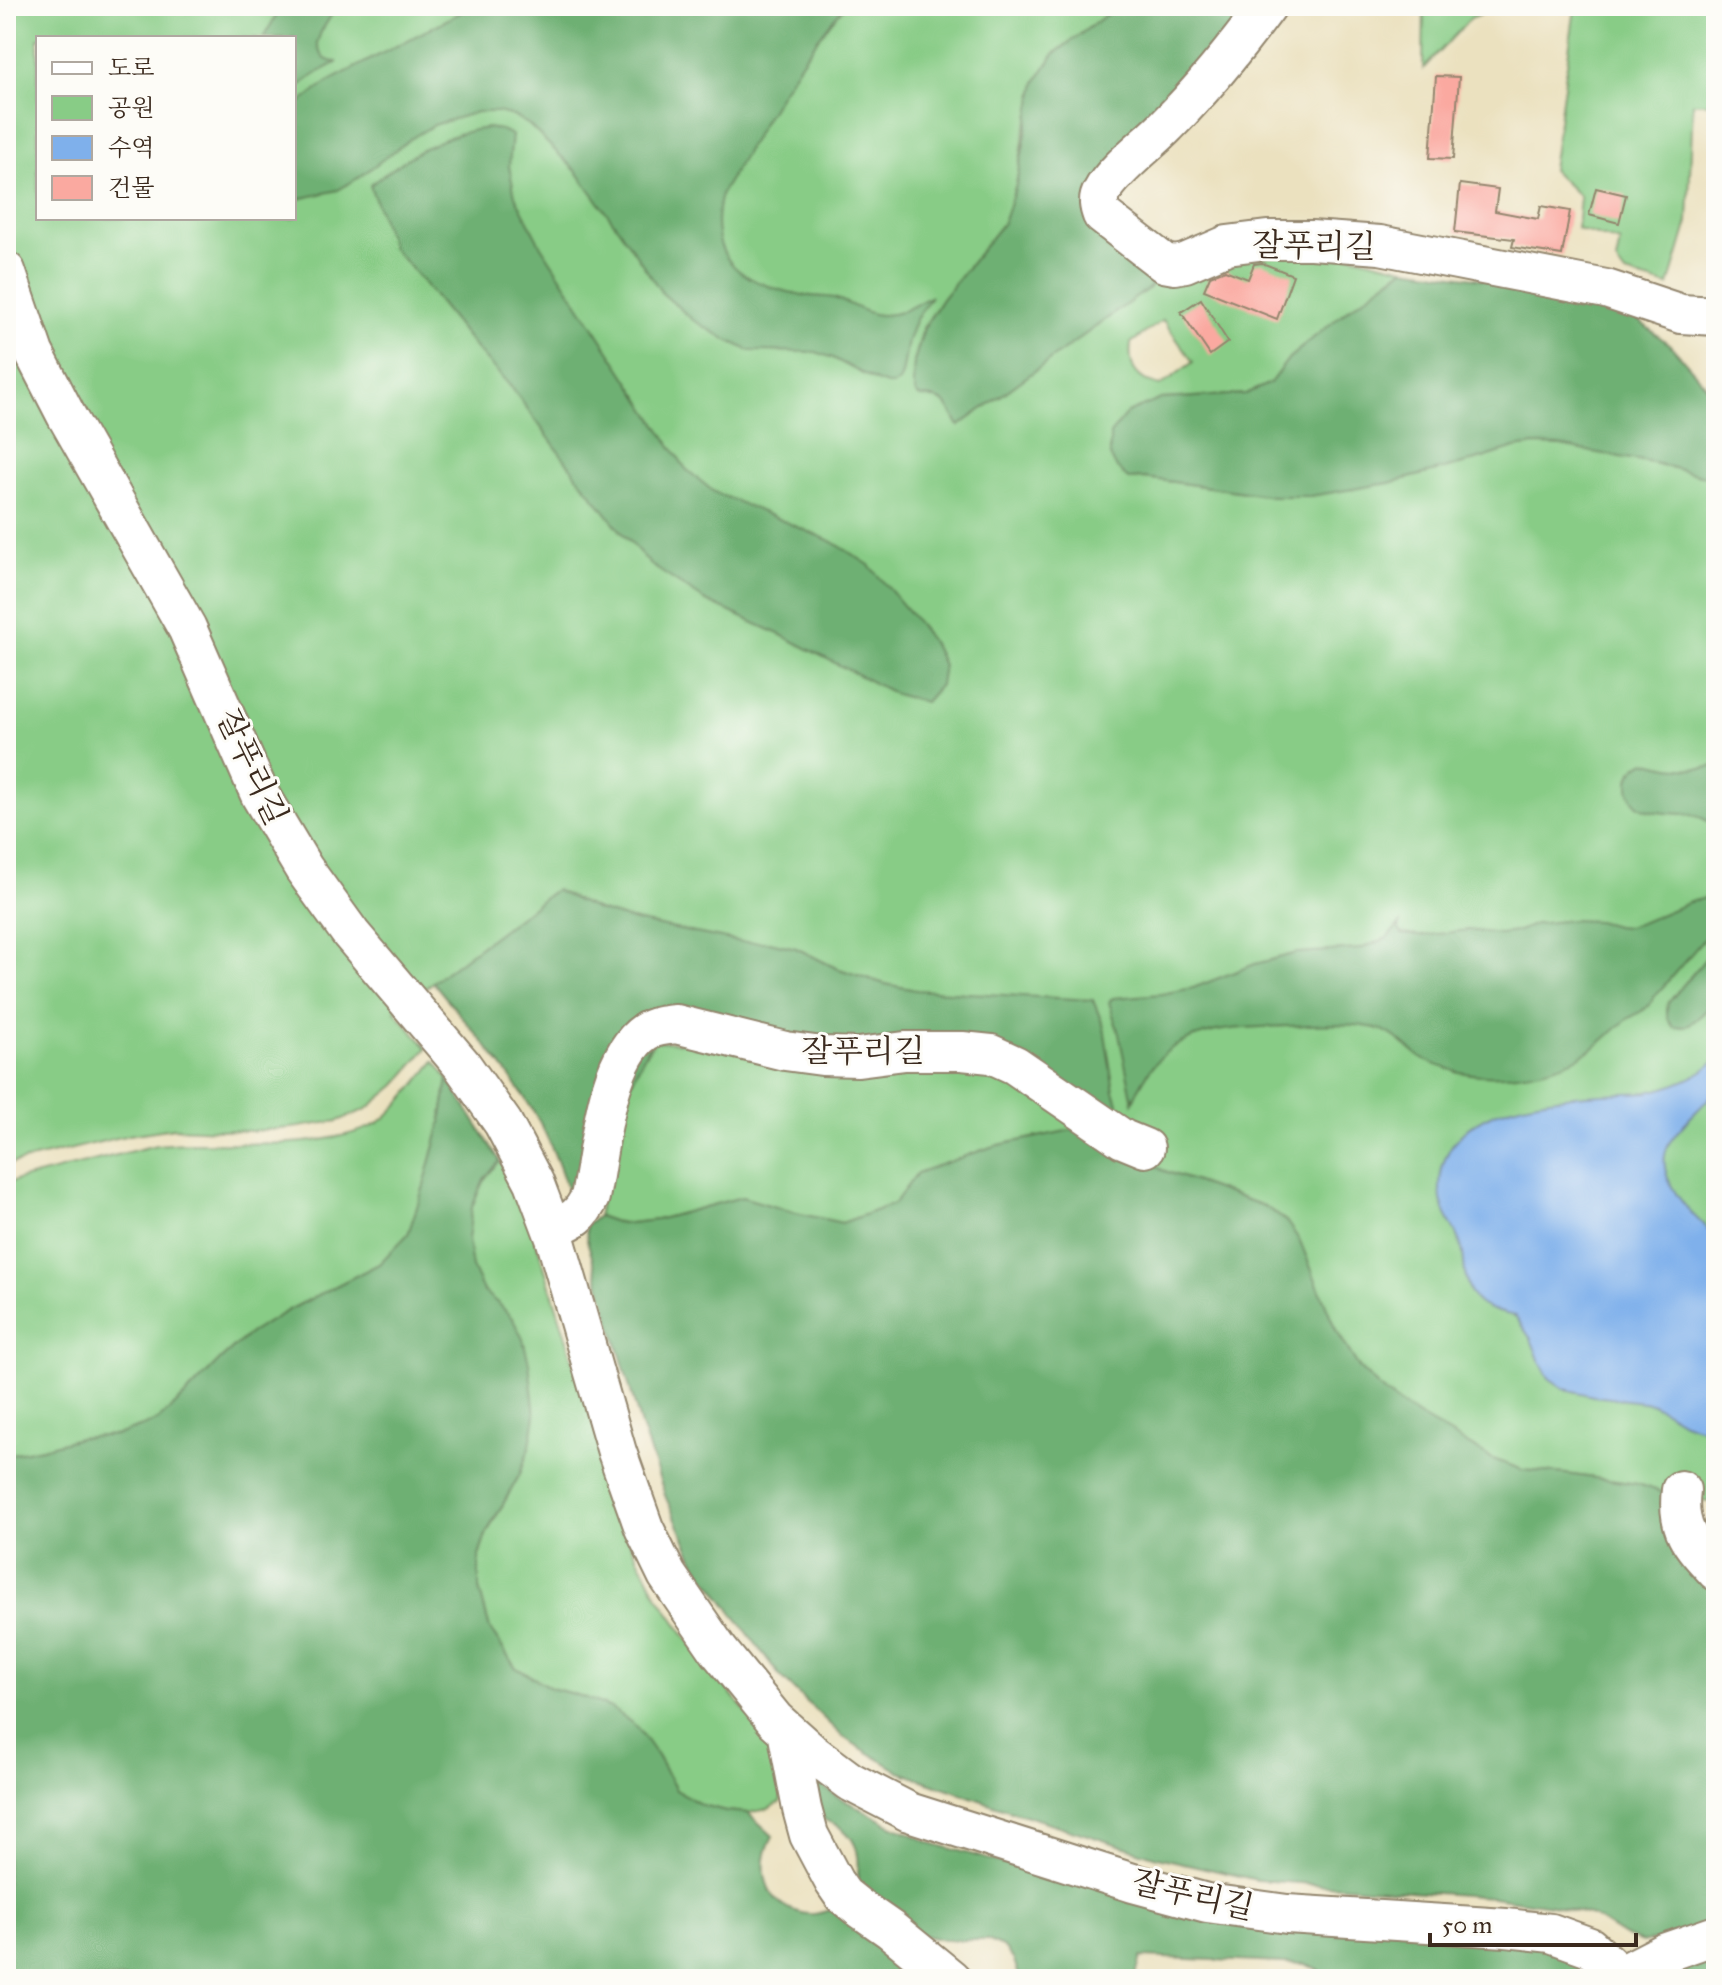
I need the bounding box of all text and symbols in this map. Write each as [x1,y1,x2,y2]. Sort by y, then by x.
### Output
legend [36,36,296,220]
text: 도로 [108,53,154,83]
text: 공원 [108,93,154,123]
text: 수역 [108,133,154,163]
text: 건물 [108,173,154,203]
street label: 잘푸리길 [1252,225,1376,267]
street label: 잘푸리길 [208,703,296,831]
street label: 잘푸리길 [801,1032,925,1071]
street label: 잘푸리길 [1128,1862,1258,1928]
scale bar [1430,1897,1636,1947]
text: 50 m [1442,1910,1492,1940]

